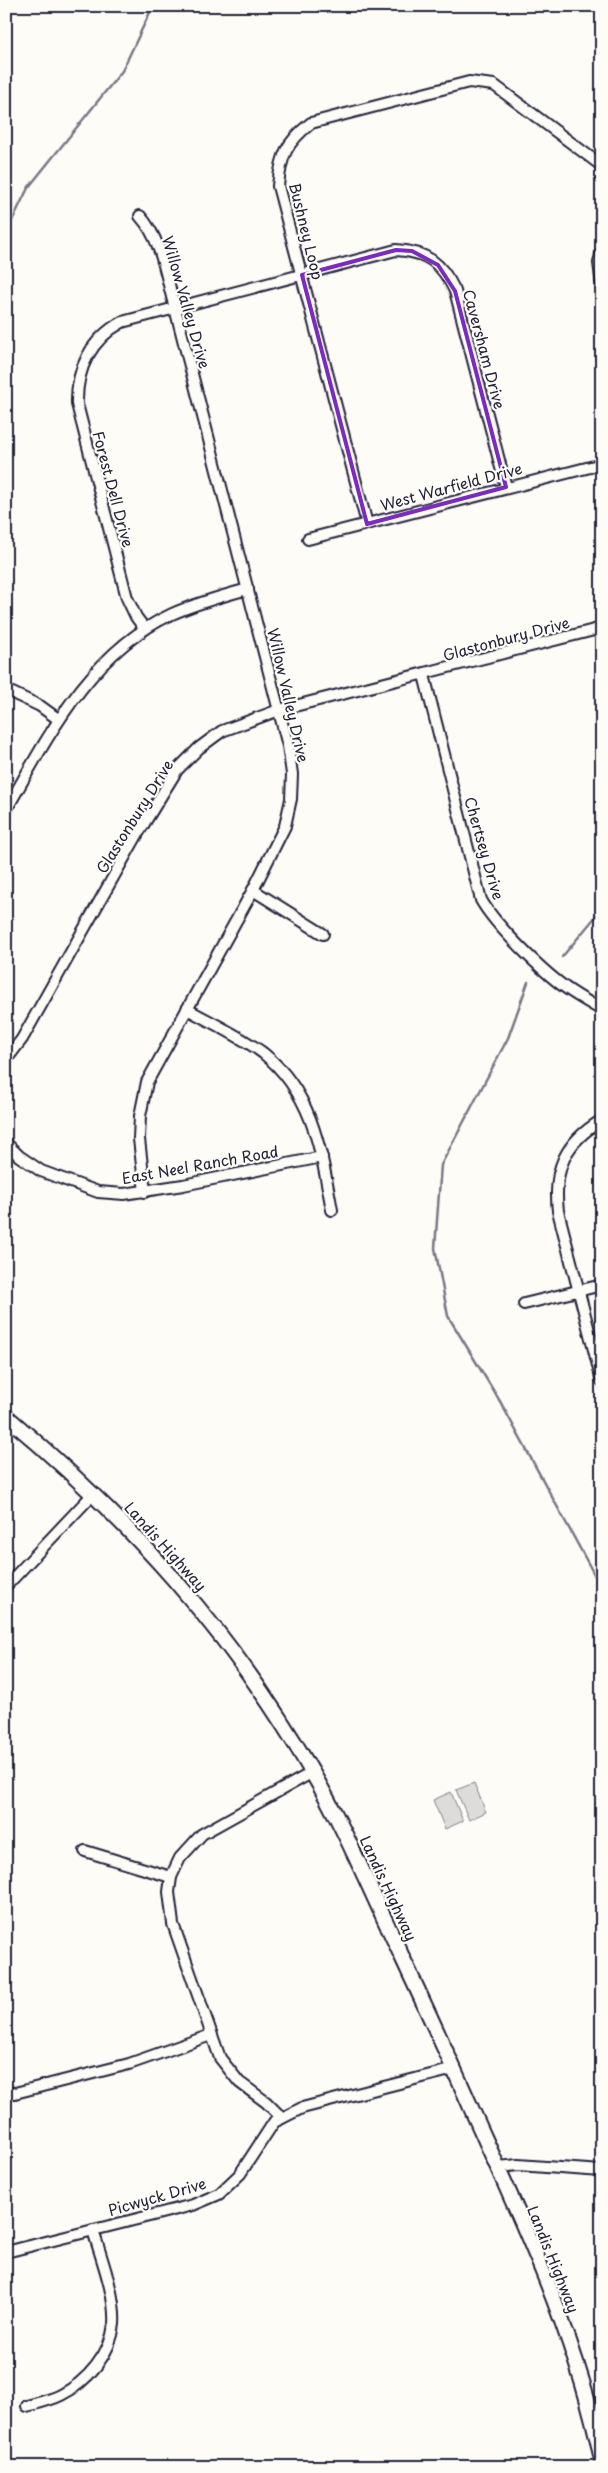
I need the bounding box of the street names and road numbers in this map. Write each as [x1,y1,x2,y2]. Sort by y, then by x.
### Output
street label: Bushney Loop [284,180,330,282]
street label: Willow Valley Drive [157,233,217,371]
street label: Caversham Drive [458,286,512,412]
street label: Forest Dell Drive [87,428,141,550]
street label: West Warfield Drive [378,456,524,516]
street label: Glastonbury Drive [440,610,572,666]
street label: Willow Valley Drive [262,626,316,764]
street label: Glastonbury Drive [90,755,178,877]
street label: Chertsey Drive [459,794,511,902]
street label: East Neel Ranch Road [120,1139,280,1189]
street label: Landis Highway [119,1496,213,1596]
street label: Landis Highway [355,1832,423,1944]
street label: Picwyck Drive [105,2171,209,2221]
street label: Landis Highway [522,2202,586,2316]

